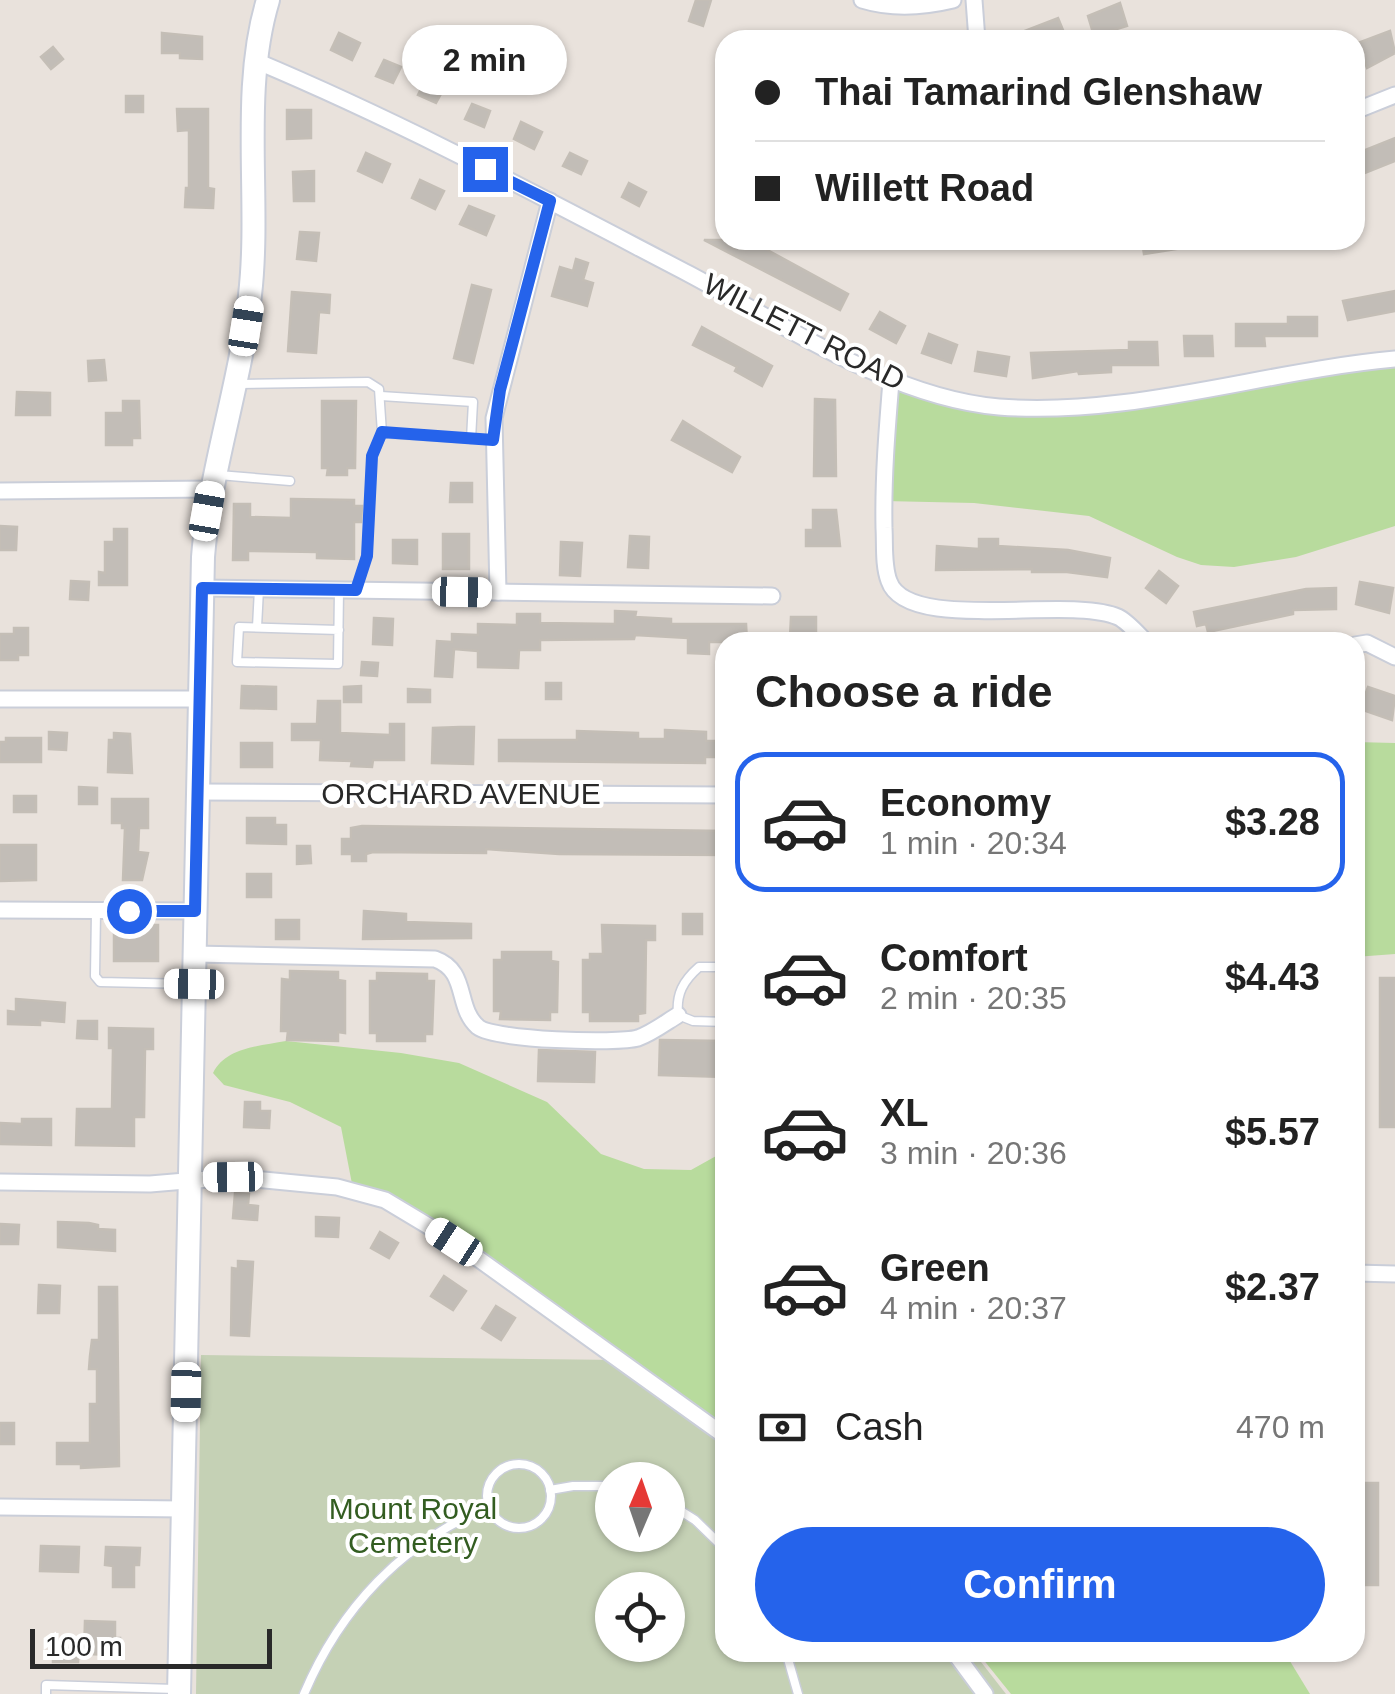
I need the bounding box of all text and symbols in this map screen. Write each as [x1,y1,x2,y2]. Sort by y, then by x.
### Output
callout: 2 min [402,24,568,94]
text: 2 min [443,42,526,78]
text: Thai Tamarind Glenshaw [815,71,1262,113]
route end [463,147,508,192]
text: Willett Road [815,167,1034,209]
street label: WILLETT ROAD [698,267,910,396]
car [226,294,266,358]
car [187,479,227,543]
car [432,576,492,608]
text: Choose a ride [755,666,1053,717]
street label: ORCHARD AVENUE [321,777,601,810]
icon: car [760,777,850,867]
text: Economy [880,782,1051,824]
text: $3.28 [1225,801,1320,843]
text: 1 min · 20:34 [880,825,1067,861]
route start [107,889,152,934]
icon: car [760,932,850,1022]
text: Comfort [880,937,1028,979]
text: $4.43 [1225,956,1320,998]
car [164,968,224,1000]
text: 2 min · 20:35 [880,980,1067,1016]
icon: car [760,1087,850,1177]
text: XL [880,1092,929,1134]
text: $5.57 [1225,1111,1320,1153]
text: 3 min · 20:36 [880,1135,1067,1171]
car [203,1161,263,1193]
car [421,1213,487,1271]
icon: car [760,1242,850,1332]
text: Green [880,1247,990,1289]
text: $2.37 [1225,1266,1320,1308]
text: 4 min · 20:37 [880,1290,1067,1326]
car [170,1362,202,1422]
icon: cash [755,1400,810,1455]
text: Cash [835,1406,924,1448]
text: 470 m [1236,1409,1325,1445]
north arrow [595,1462,685,1552]
map controls [595,1462,685,1662]
park label: Mount Royal Cemetery [329,1492,497,1559]
button: Confirm [755,1527,1325,1642]
button: locate [595,1572,685,1662]
scale bar [30,1624,272,1668]
text: 100 m [45,1631,123,1662]

